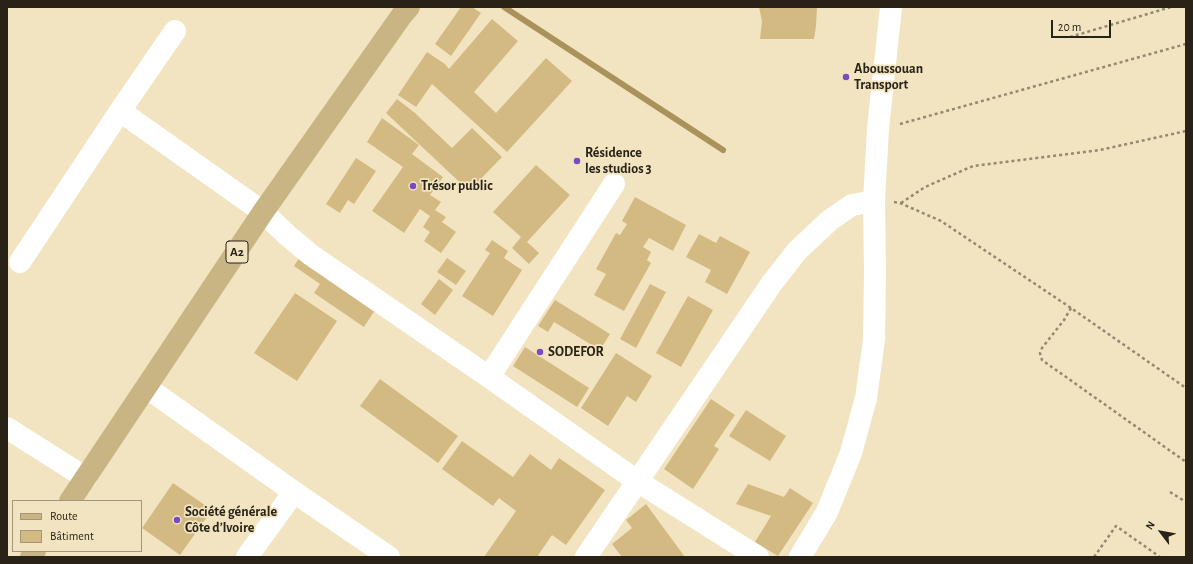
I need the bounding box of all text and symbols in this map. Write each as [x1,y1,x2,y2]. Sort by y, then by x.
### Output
scale bar [1053,12,1113,38]
text: 20 m [1058,21,1081,33]
place label: Aboussouan Transport [854,61,923,94]
marker: Aboussouan Transport [841,72,851,82]
place label: Résidence les studios 3 [585,145,652,178]
marker: Résidence les studios 3 [572,156,582,166]
place label: Trésor public [421,178,493,194]
marker: Trésor public [408,181,418,191]
road number: A2 [226,241,248,263]
place label: SODEFOR [548,344,604,360]
marker: SODEFOR [535,347,545,357]
legend [12,500,142,552]
place label: Société générale Côte d’Ivoire [185,504,277,536]
text: Route [50,510,77,522]
north arrow [1141,512,1181,552]
marker: Société générale Côte d’Ivoire [172,515,182,525]
text: N [1144,519,1157,532]
text: Bâtiment [50,530,94,542]

